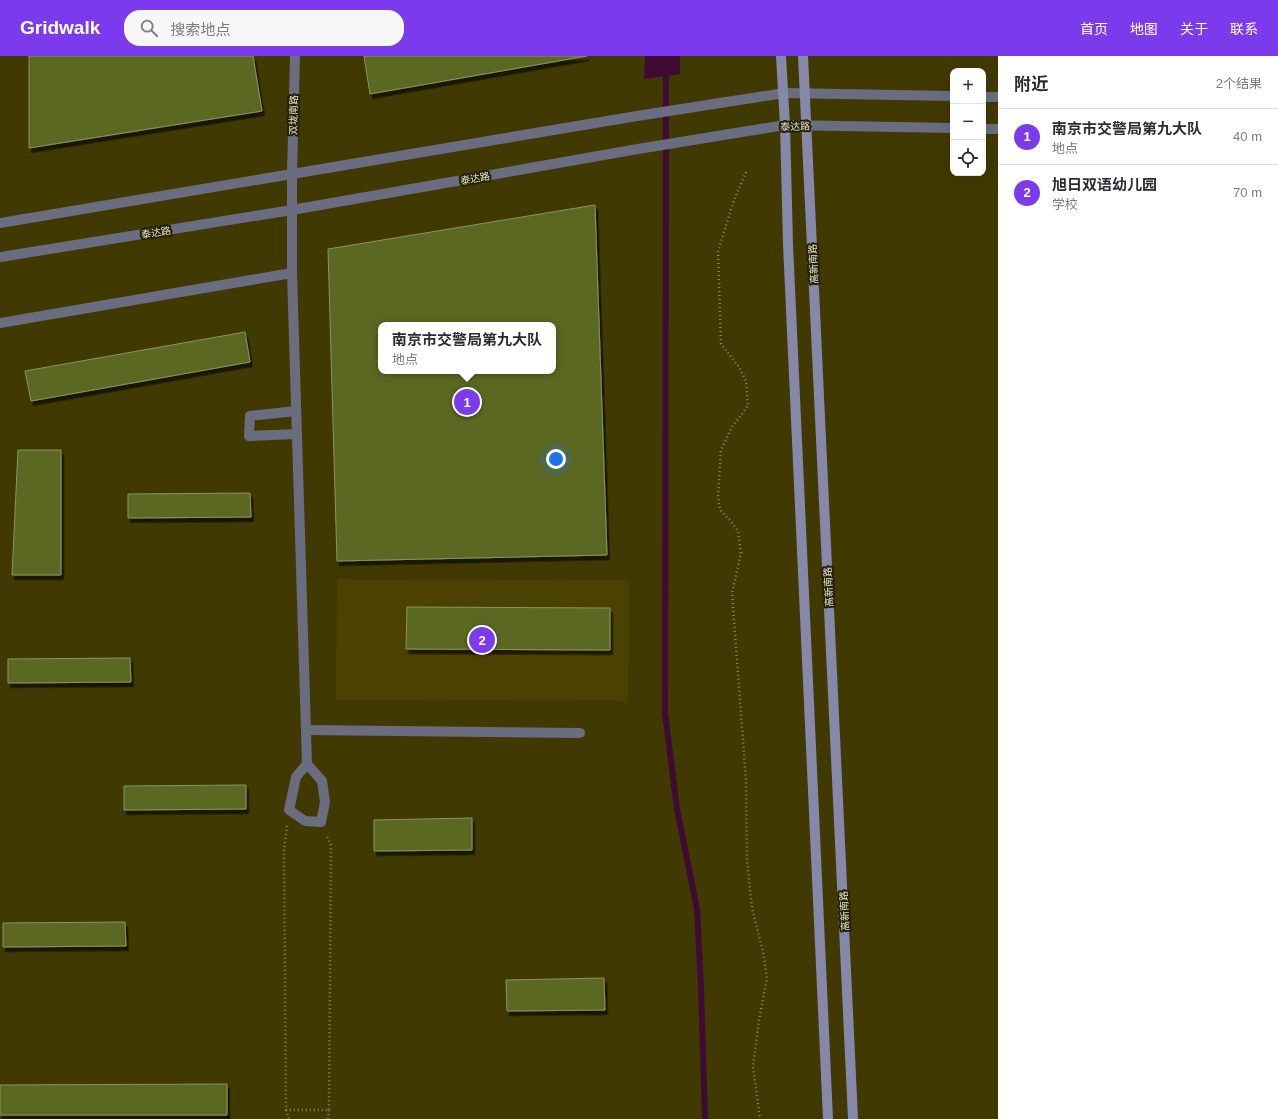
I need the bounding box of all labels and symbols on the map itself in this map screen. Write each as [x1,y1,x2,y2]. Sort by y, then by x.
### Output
street label: 双垅南路 [288,95,299,135]
street label: 泰达路 [780,120,810,133]
street label: 泰达路 [459,170,491,187]
street label: 泰达路 [140,225,172,240]
street label: 高新南路 [807,244,820,284]
pin: 1 [454,387,480,417]
your location [546,449,566,469]
street label: 高新南路 [822,567,835,607]
pin: 2 [469,625,495,655]
street label: 高新南路 [838,891,851,931]

